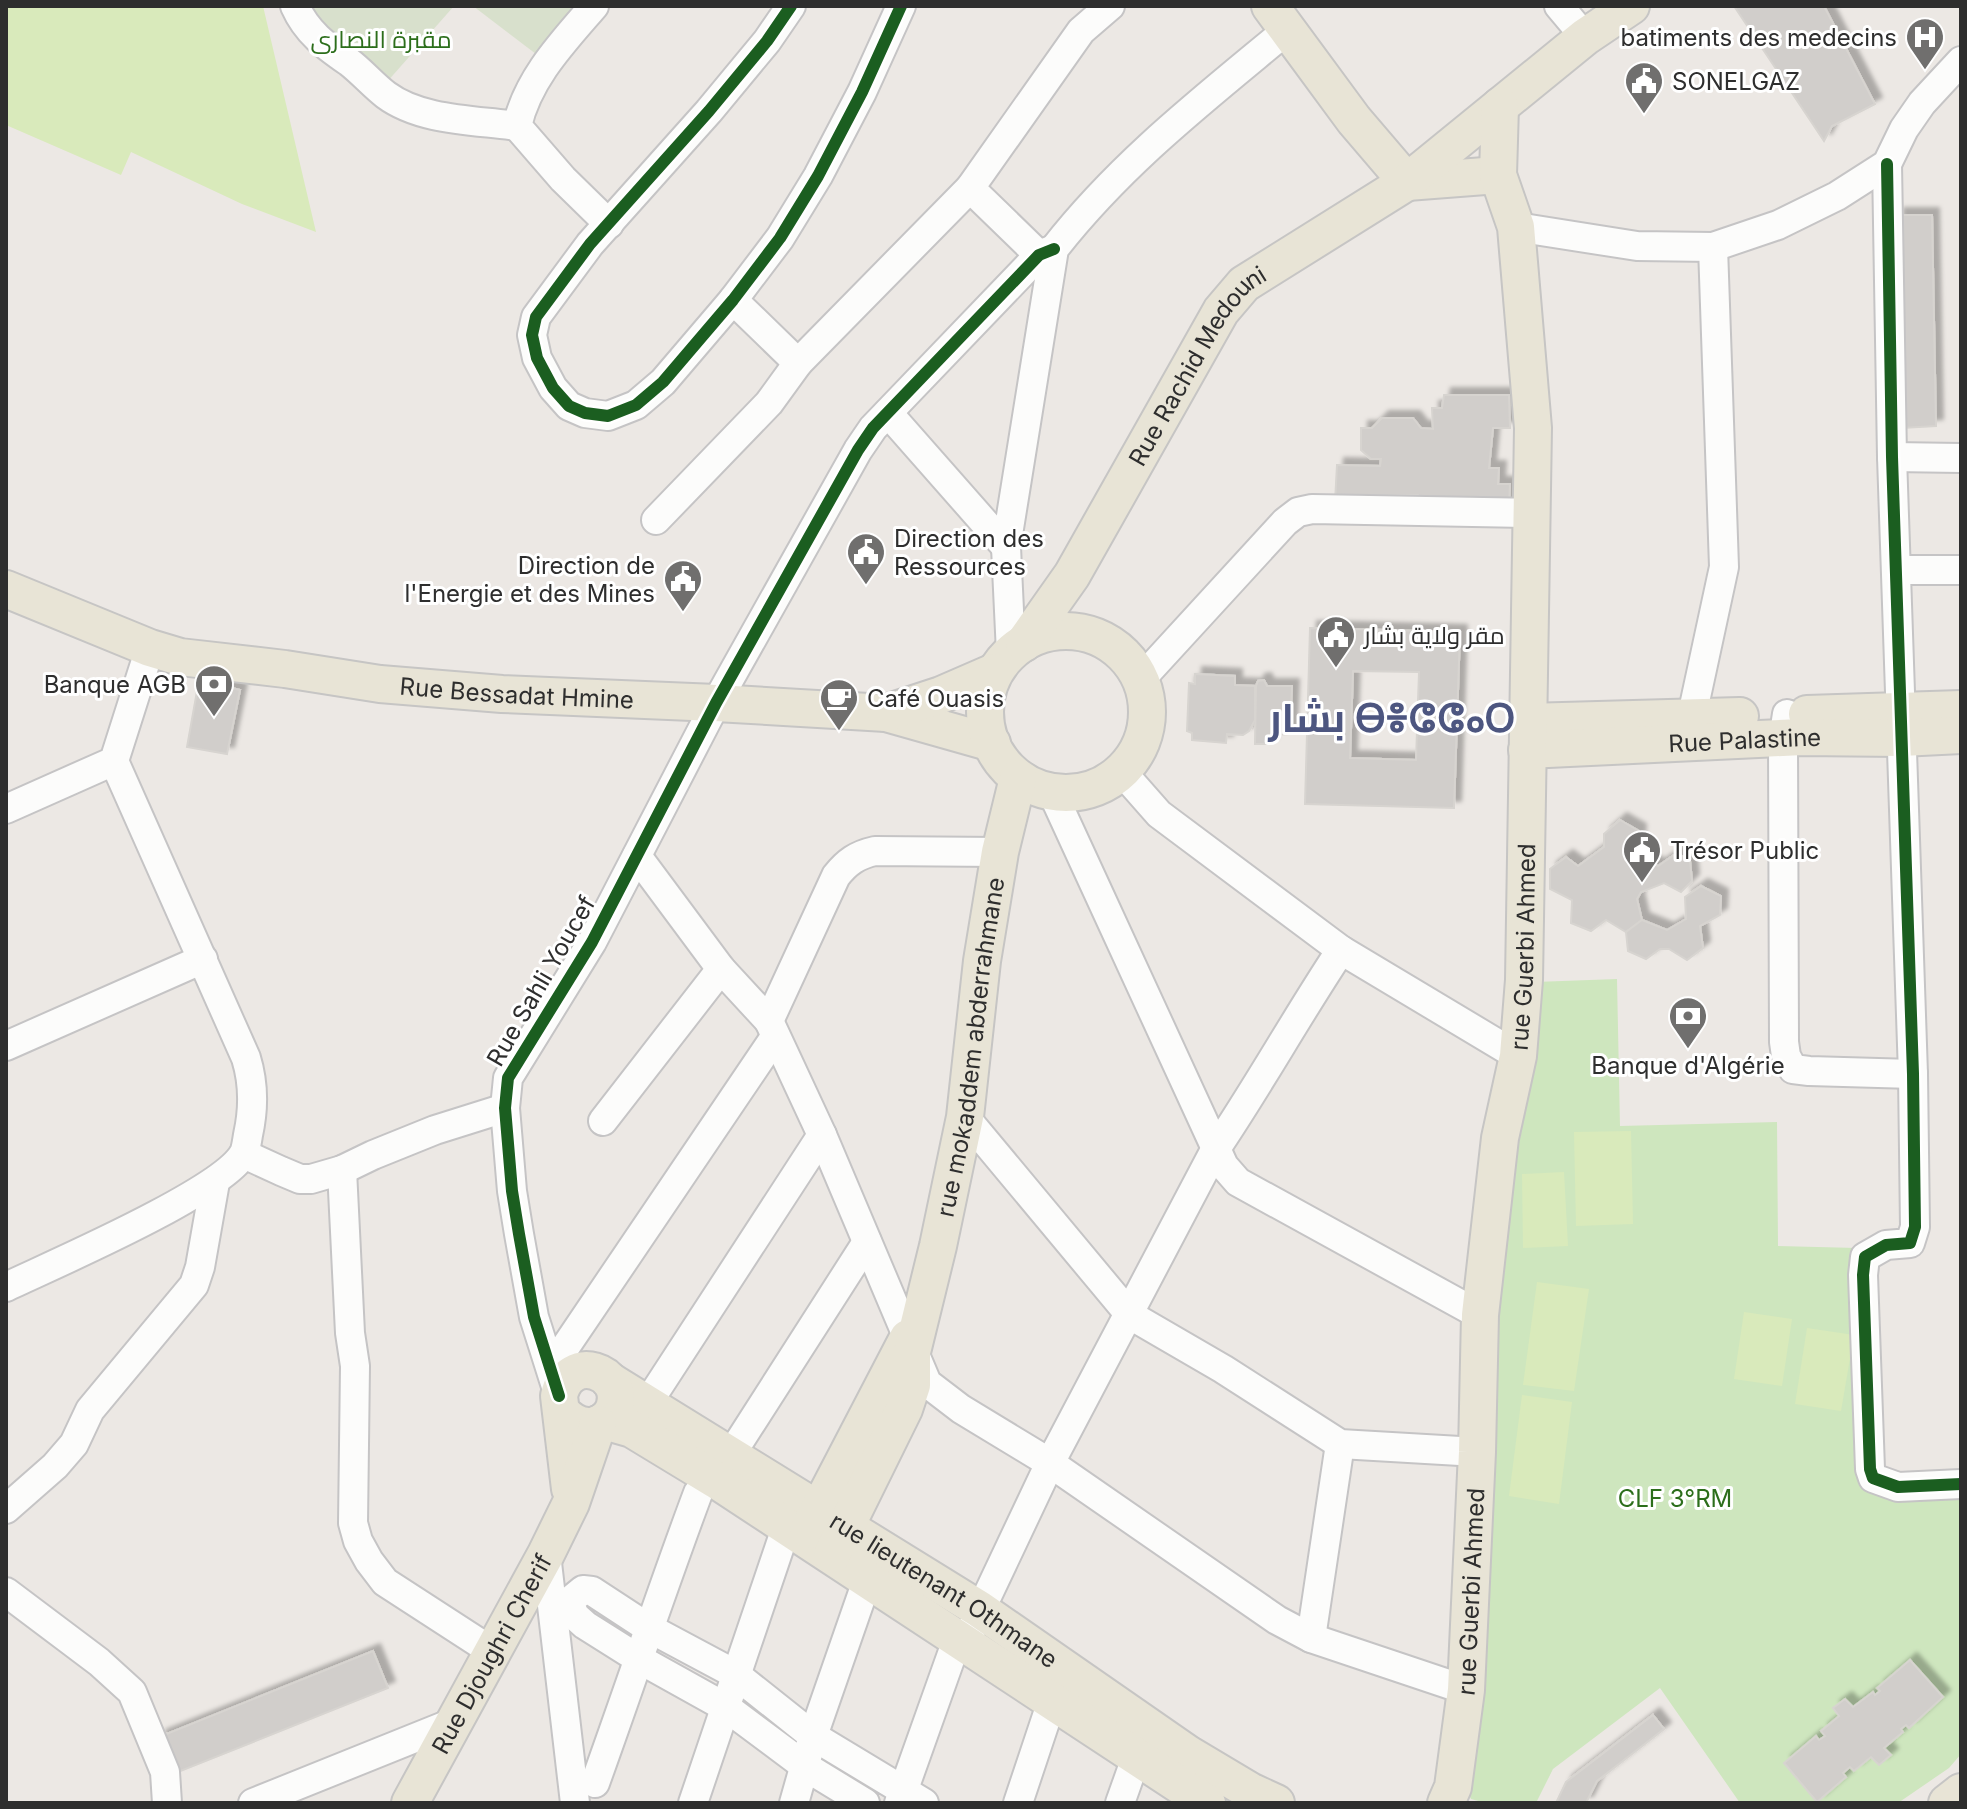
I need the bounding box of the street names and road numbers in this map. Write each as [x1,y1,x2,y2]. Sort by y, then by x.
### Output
street label: Rue Rachid Medouni [1122,260,1271,471]
street label: Rue Bessadat Hmine [399,671,635,714]
street label: Rue Palastine [1668,722,1821,758]
street label: rue Guerbi Ahmed [1504,843,1541,1052]
street label: rue mokaddem abderrahmane [930,875,1010,1219]
street label: Rue Sahli Youcef [481,891,601,1071]
street label: rue Guerbi Ahmed [1451,1487,1490,1697]
street label: rue lieutenant Othmane [825,1506,1063,1674]
street label: Rue Djoughri Cherif [425,1549,558,1759]

